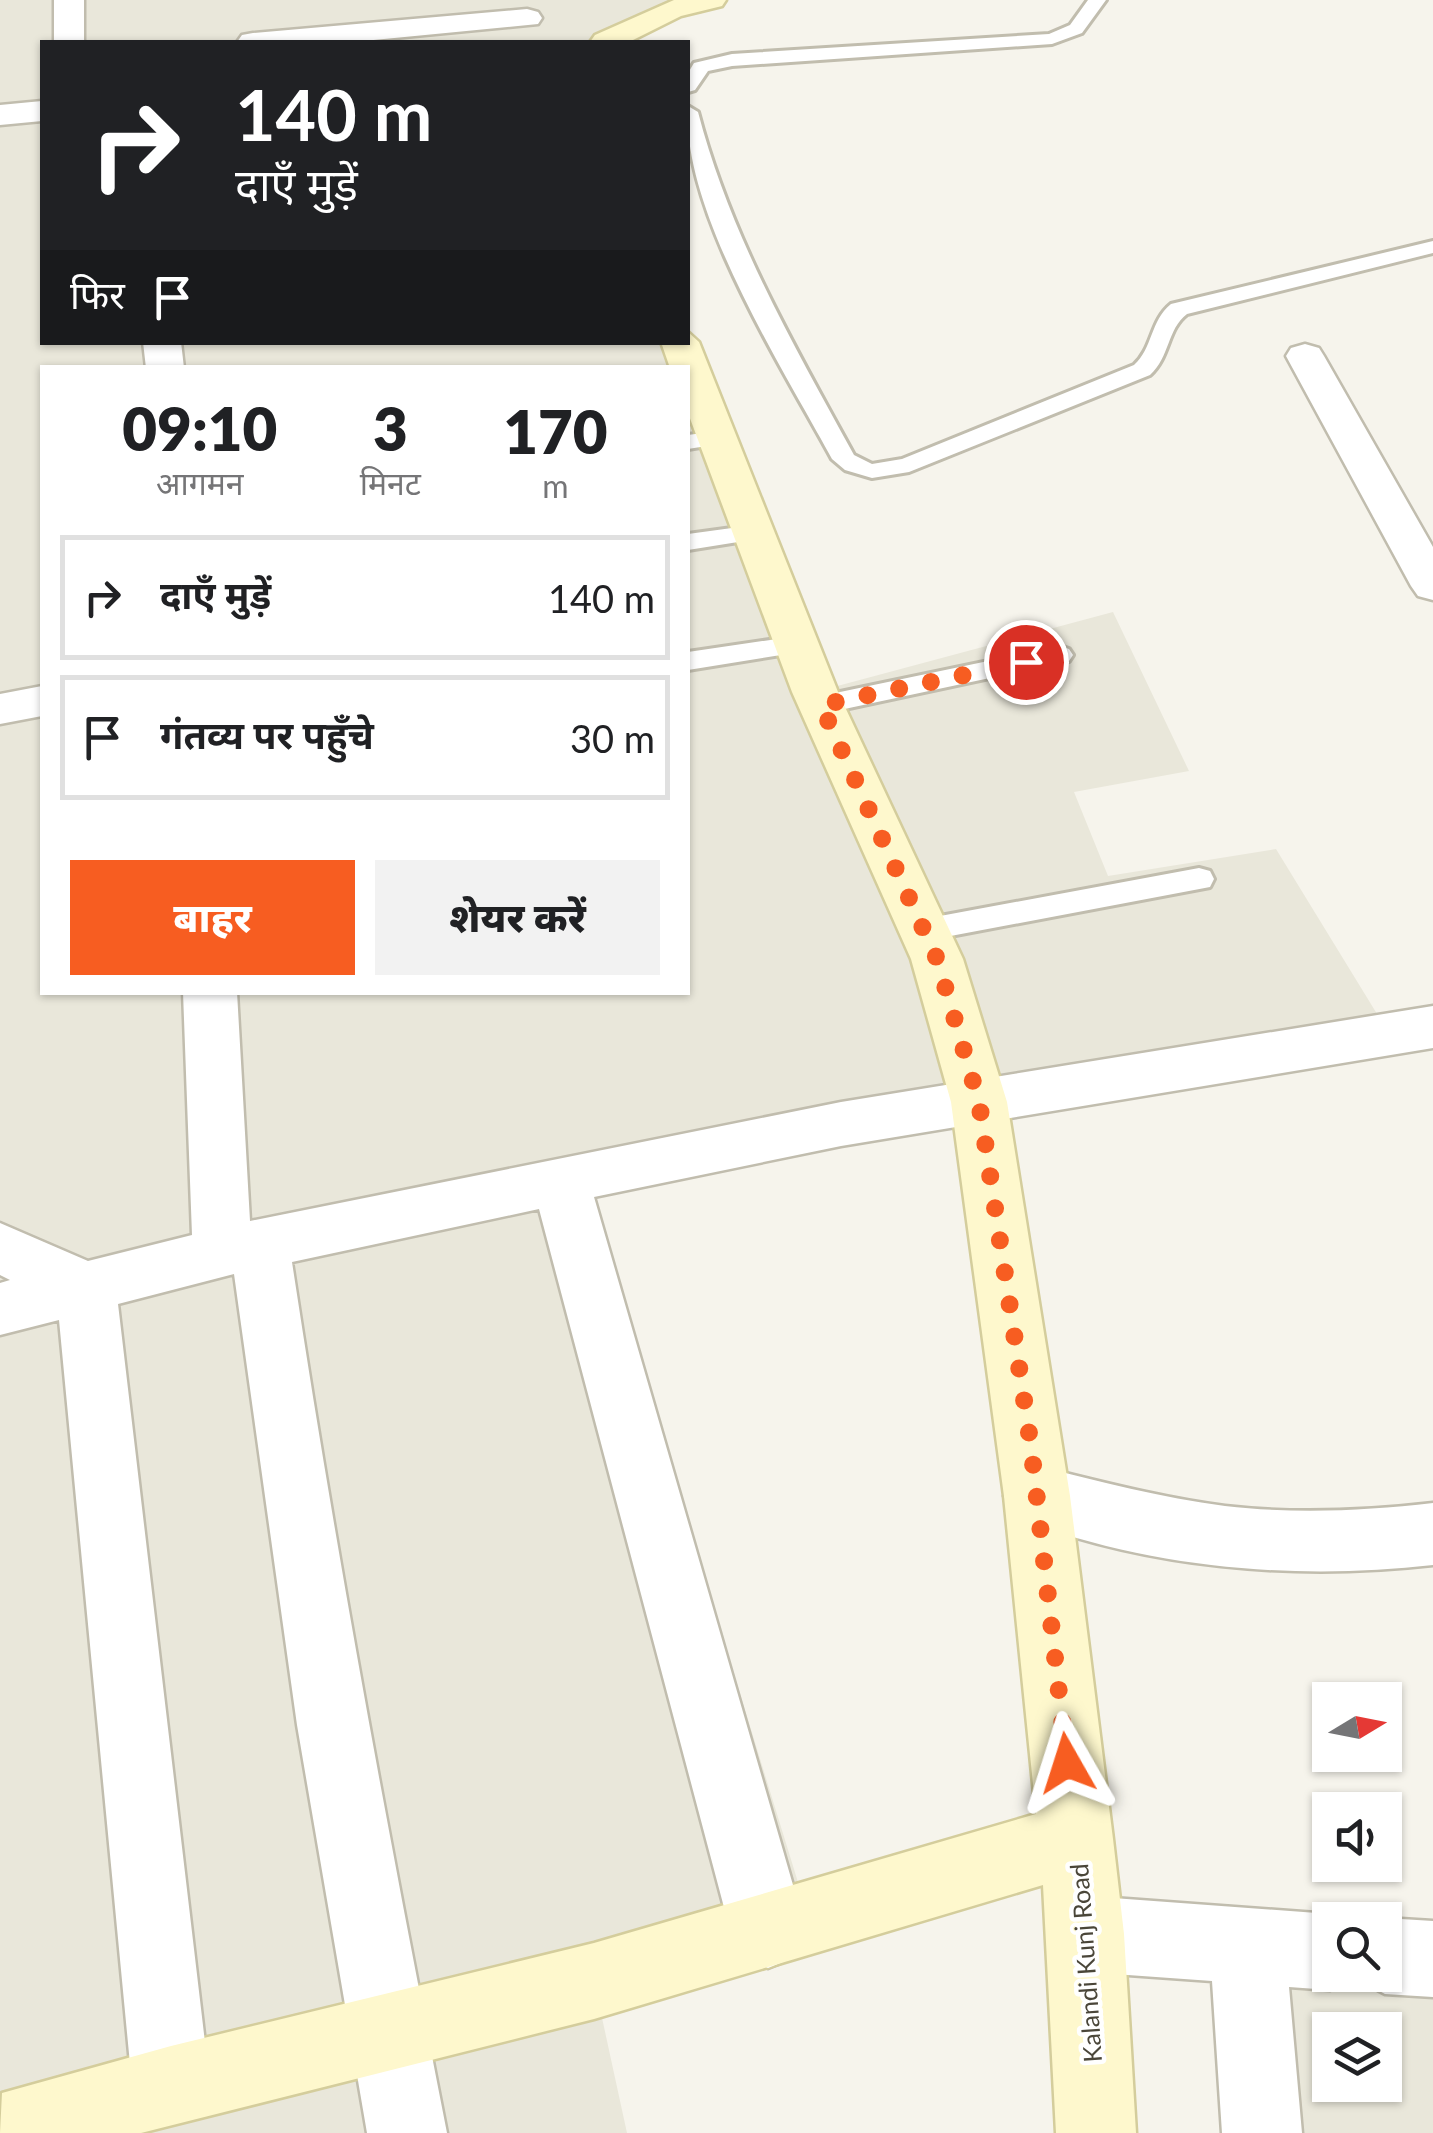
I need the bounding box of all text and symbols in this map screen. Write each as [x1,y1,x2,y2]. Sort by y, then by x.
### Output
text: 140 m [235,72,432,156]
icon: right [70,80,200,210]
text: दाएँ मुड़ें [235,157,358,211]
icon: arrive [145,270,200,325]
text: फिर [70,271,125,317]
text: 09:10 [122,392,277,464]
text: 3 [373,392,408,464]
text: 170 [503,395,608,467]
text: आगमन [156,463,244,502]
text: मिनट [360,463,421,502]
text: m [542,466,569,505]
icon: right [75,570,130,625]
text: दाएँ मुड़ें [160,571,271,617]
text: 140 m [548,575,655,621]
pin [984,620,1069,705]
icon: arrive [999,635,1054,690]
icon: arrive [75,710,130,765]
text: गंतव्य पर पहुँचे [160,711,374,757]
text: 30 m [570,715,655,761]
button: बाहर [70,860,355,975]
button: शेयर करें [375,860,660,975]
north arrow [1312,1682,1402,1772]
map controls [1312,1682,1402,2102]
position arrow [1015,1711,1119,1815]
button: sound [1312,1792,1402,1882]
street label: Kalandi Kunj Road [1063,1863,1107,2063]
button: search [1312,1902,1402,1992]
button: layers [1312,2012,1402,2102]

